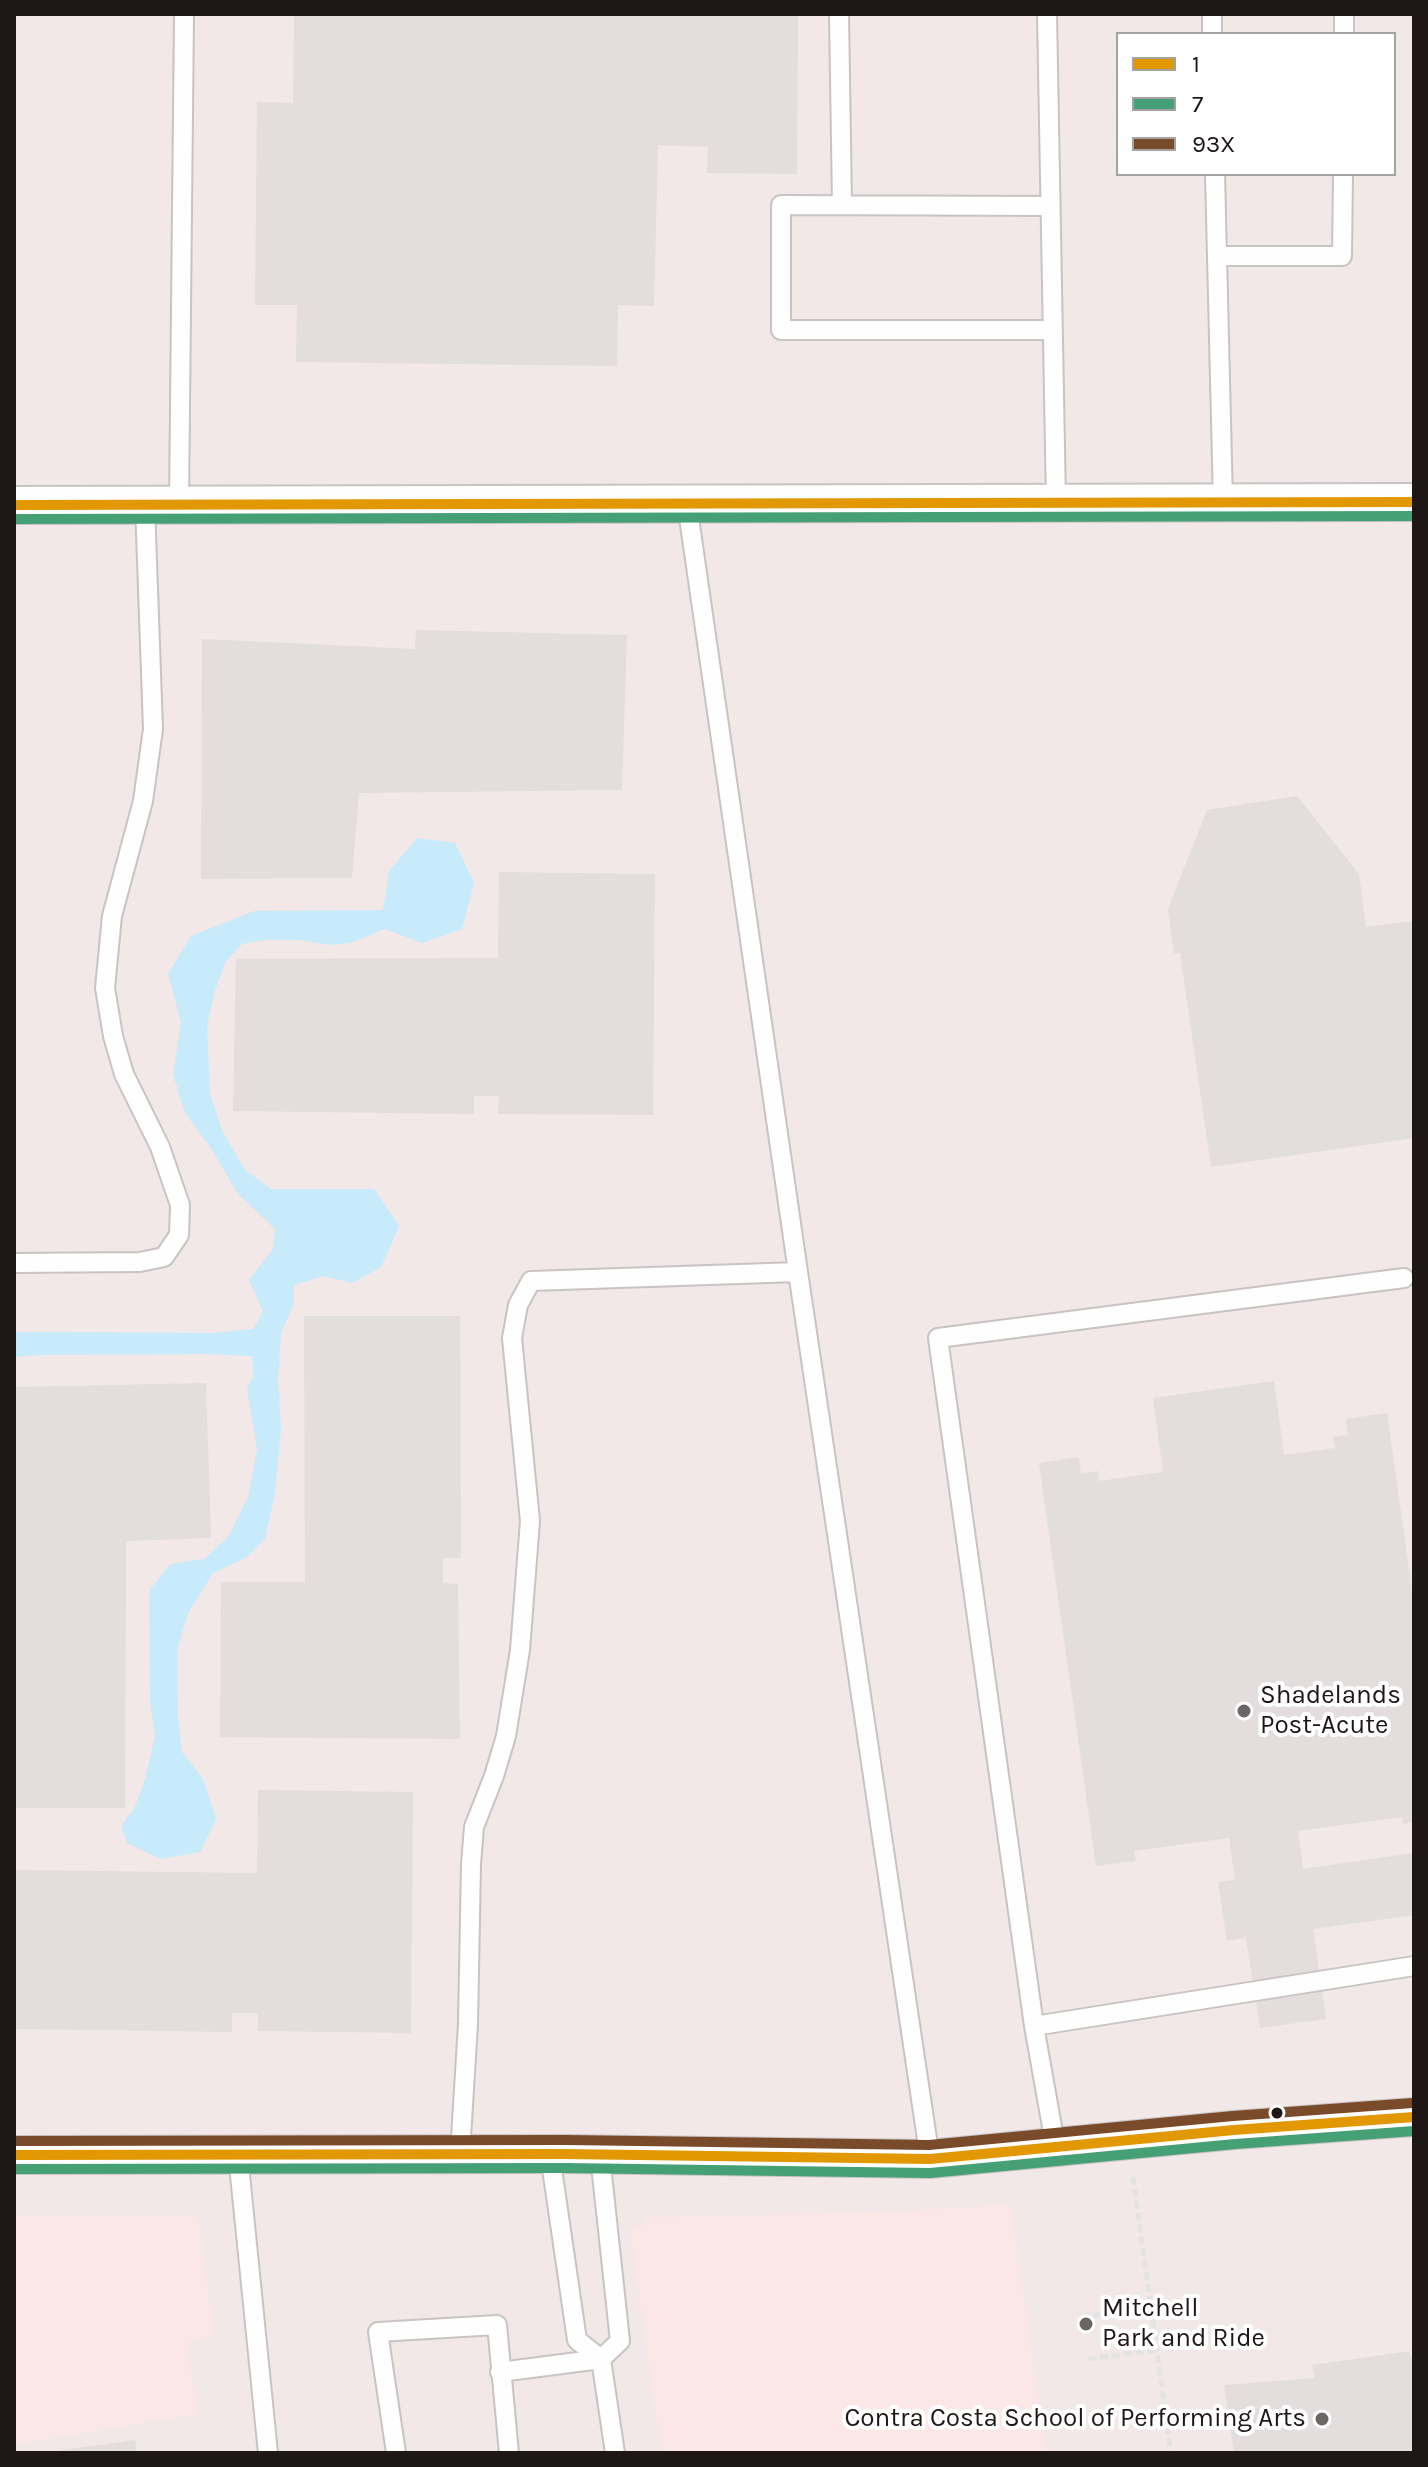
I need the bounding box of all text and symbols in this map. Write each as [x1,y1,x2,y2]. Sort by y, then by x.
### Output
legend [1116,32,1396,176]
text: 1 [1192,50,1200,78]
text: 7 [1192,90,1203,118]
text: 93X [1192,130,1236,158]
place label: Shadelands Post-Acute [1260,1680,1401,1742]
marker: Shadelands Post-Acute [1235,1702,1253,1720]
unlabelled marker [1269,2105,1285,2121]
place label: Mitchell Park and Ride [1102,2293,1265,2354]
marker: Mitchell Park and Ride [1077,2315,1095,2333]
place label: Contra Costa School of Performing Arts [844,2403,1306,2435]
marker: Contra Costa School of Performing Arts [1313,2410,1331,2428]

